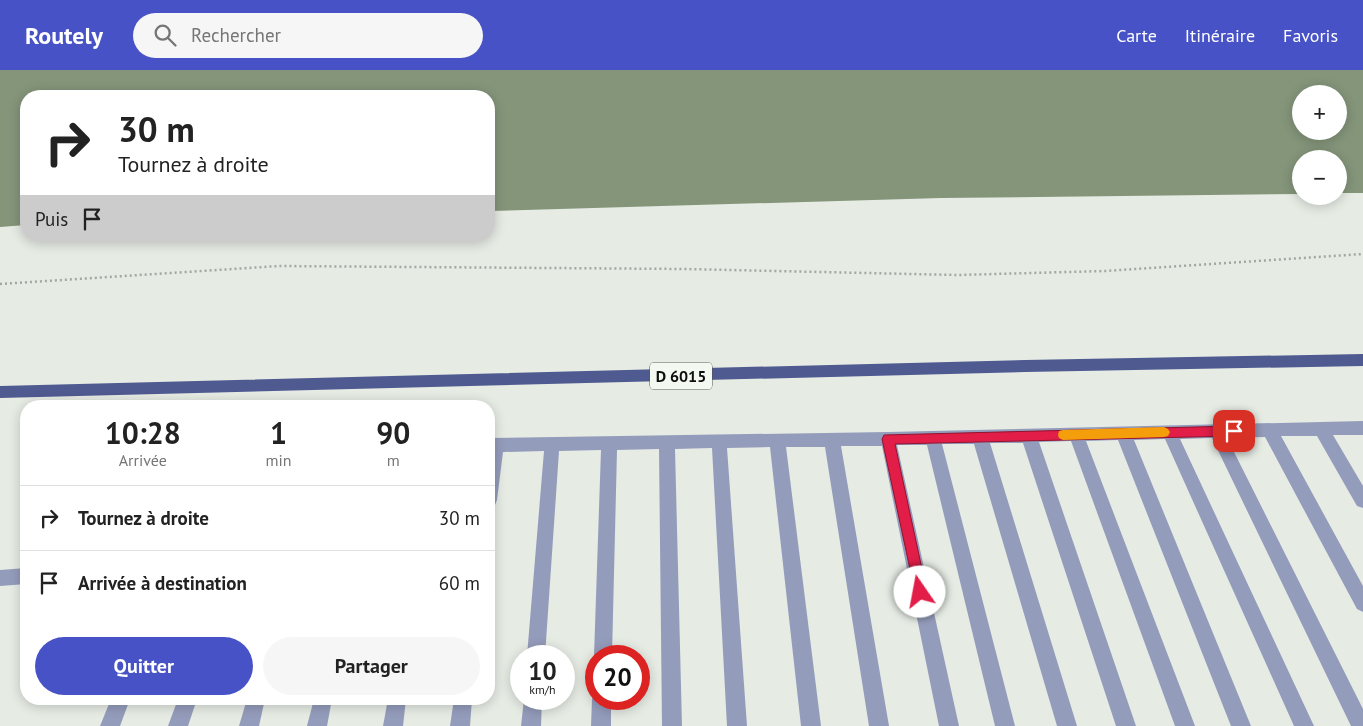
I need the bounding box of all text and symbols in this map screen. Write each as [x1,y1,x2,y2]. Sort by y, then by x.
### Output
search box [133,13,483,58]
text: Routely [25,20,103,51]
icon: search [151,21,179,49]
text: Rechercher [191,23,281,47]
text: Carte [1116,24,1157,47]
text: Itinéraire [1185,24,1255,47]
text: Favoris [1283,24,1338,47]
map controls [1292,85,1347,205]
button: + [1292,85,1347,140]
text: 30 m [118,106,195,152]
icon: right [35,110,100,175]
text: Tournez à droite [118,150,269,178]
button: − [1292,150,1347,205]
icon: arrive [78,205,106,233]
text: Puis [35,207,68,231]
road number: D 6015 [650,362,712,390]
pin [1213,410,1255,452]
text: 10:28 [105,413,181,452]
text: 1 [270,413,287,452]
text: 90 [376,413,410,452]
icon: arrive [1220,417,1248,445]
text: Arrivée [119,450,167,470]
text: min [266,450,292,470]
text: m [387,450,400,470]
icon: right [35,504,63,532]
text: Tournez à droite [78,506,209,530]
text: 30 m [439,506,480,530]
position arrow [893,565,945,617]
icon: arrive [35,569,63,597]
text: Arrivée à destination [78,571,247,595]
text: 60 m [439,571,480,595]
button: Quitter [35,637,253,695]
button: Partager [263,637,480,695]
speed limit sign: 20 [585,645,650,710]
text: 10 [528,655,557,687]
text: km/h [529,682,556,697]

